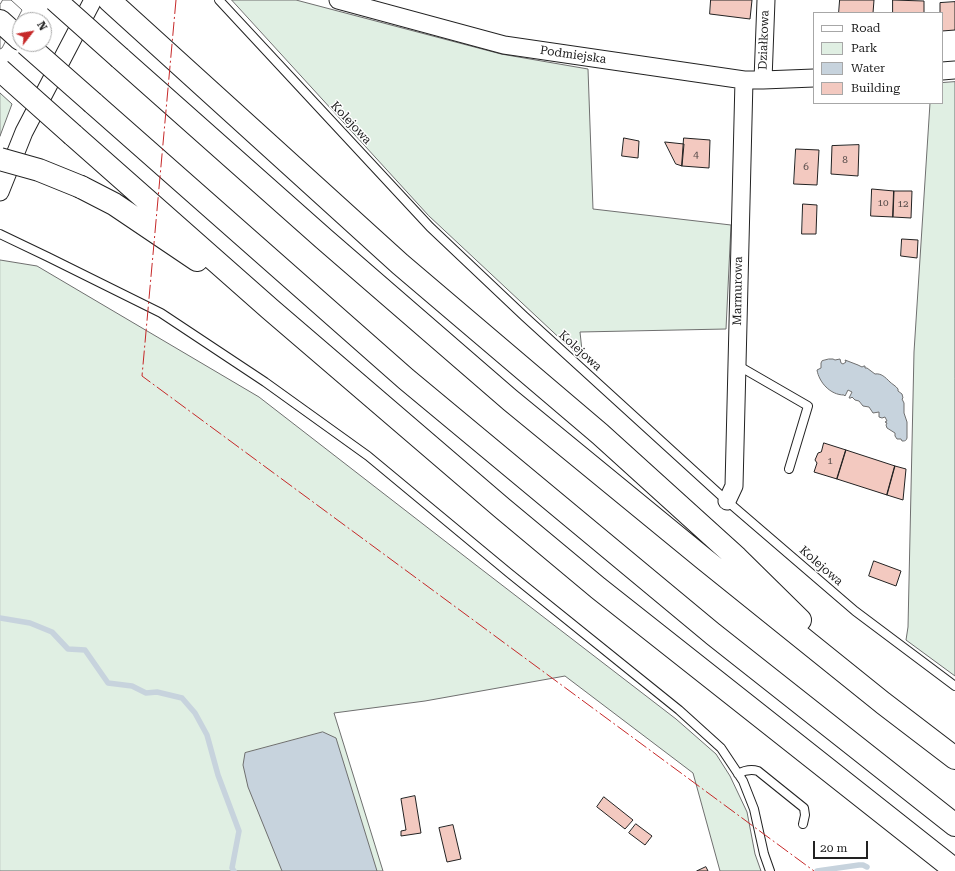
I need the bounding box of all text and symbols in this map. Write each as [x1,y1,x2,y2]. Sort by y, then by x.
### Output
street label: Działkowa [756,10,772,70]
north arrow [12,12,52,52]
legend [813,12,943,104]
text: N [34,19,50,33]
text: Road [851,21,880,35]
text: Park [851,41,877,55]
street label: Podmiejska [539,43,607,67]
text: Water [851,61,885,75]
text: Building [851,81,900,95]
street label: Kolejowa [328,99,374,147]
house number: 4 [693,149,699,161]
house number: 8 [842,154,848,166]
house number: 6 [803,161,809,173]
house number: 10 [877,197,889,209]
house number: 12 [897,198,909,210]
street label: Marmurowa [730,256,746,326]
street label: Kolejowa [555,328,605,374]
house number: 1 [827,455,833,467]
street label: Kolejowa [796,543,846,589]
scale bar [815,833,870,859]
text: 20 m [820,841,847,855]

